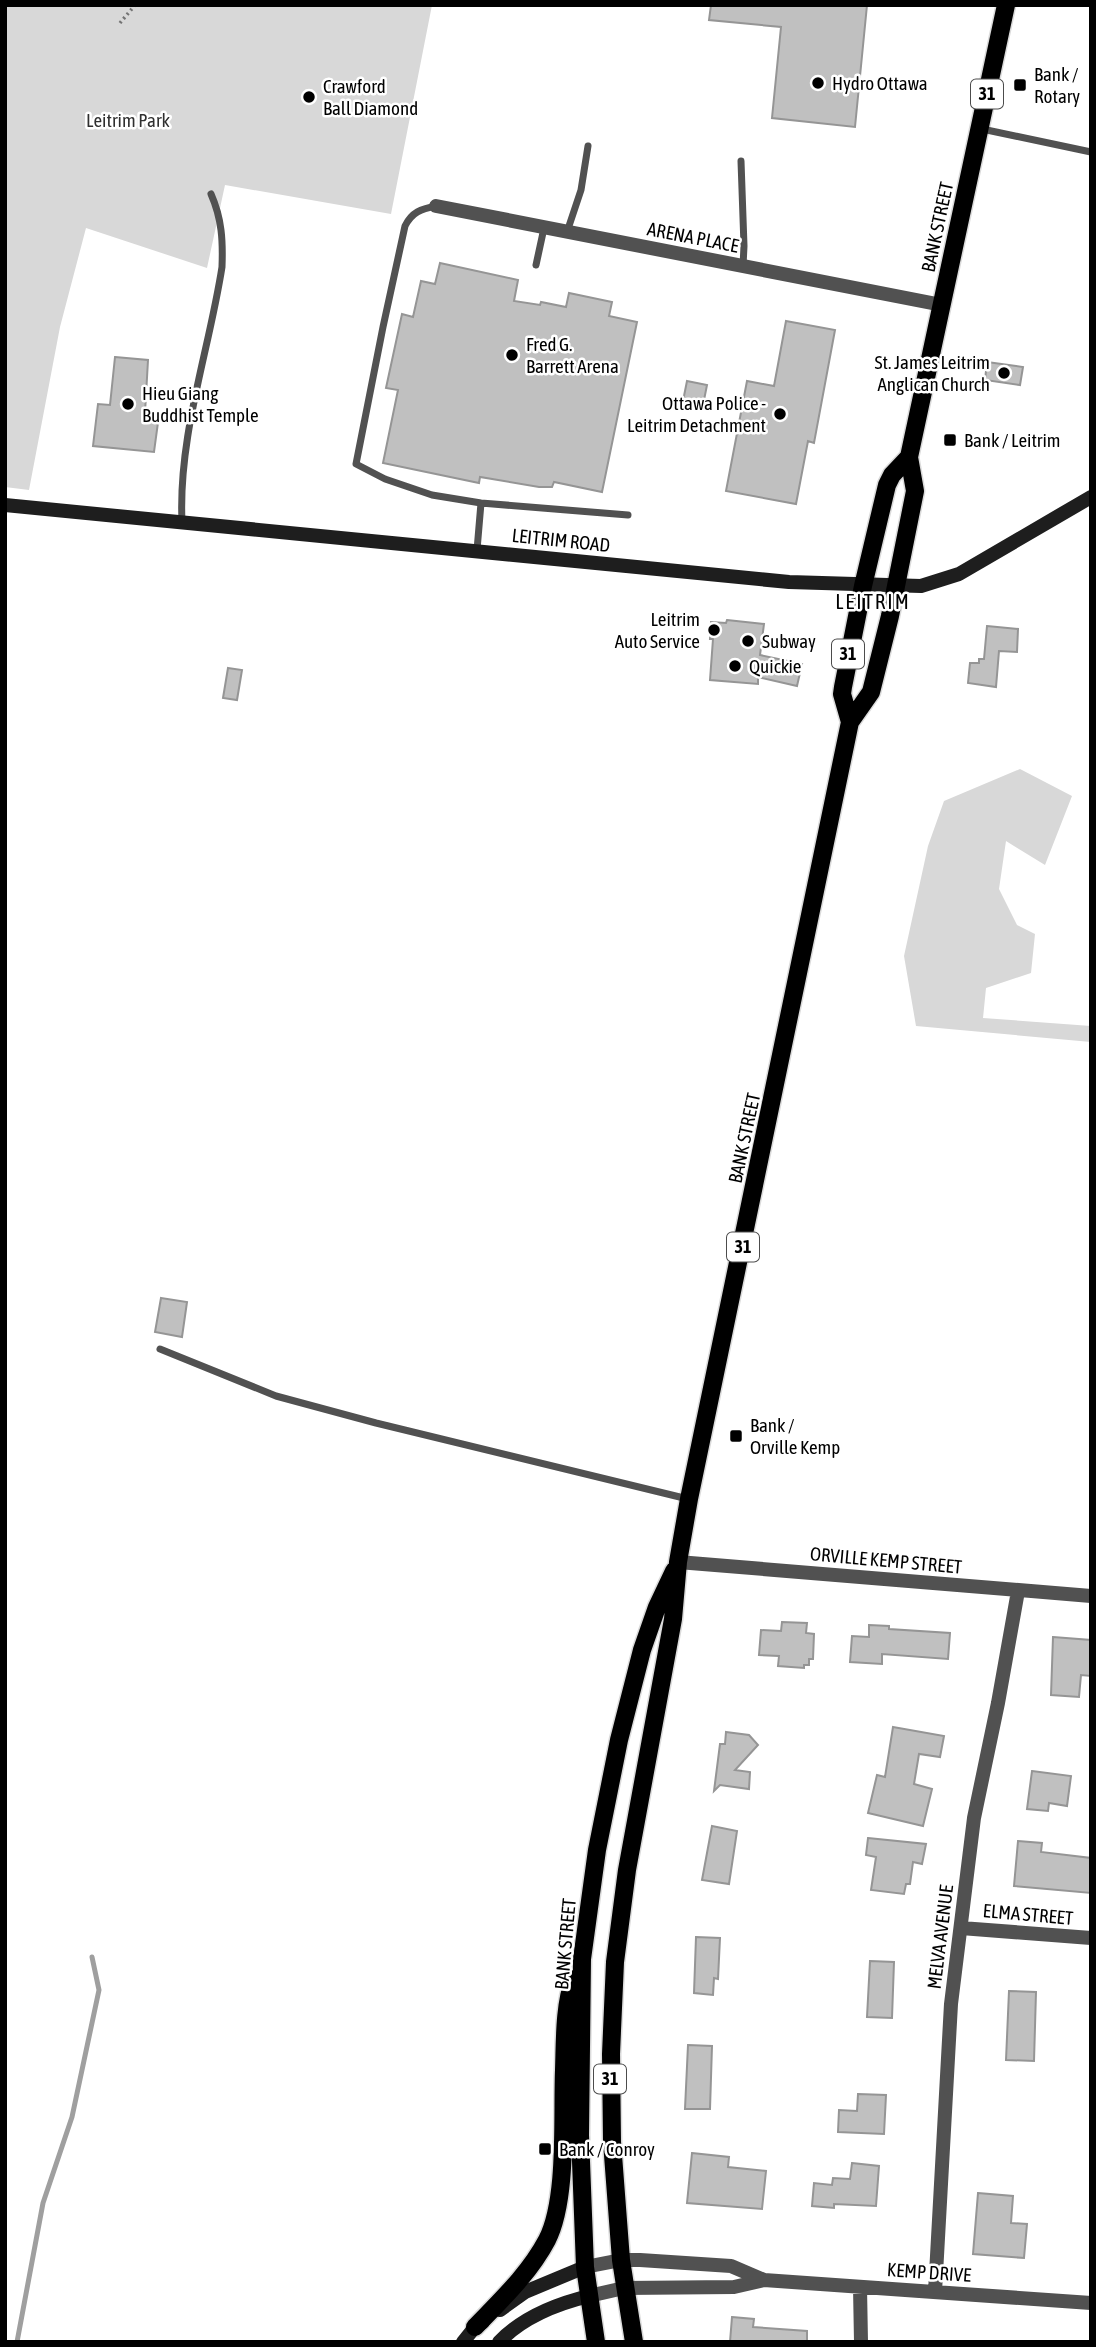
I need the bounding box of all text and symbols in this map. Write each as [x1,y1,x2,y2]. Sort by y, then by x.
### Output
place label: Bank / Rotary [1034,63,1080,107]
place label: Hydro Ottawa [832,72,928,94]
place label: Crawford Ball Diamond [323,75,418,119]
marker: Hydro Ottawa [810,75,826,91]
marker: Bank / Rotary [1012,77,1028,93]
road number: 31 [971,80,1003,108]
marker: Crawford Ball Diamond [301,89,317,105]
park label: Leitrim Park [86,109,171,131]
street label: BANK STREET [917,179,957,274]
street label: ARENA PLACE [645,217,741,257]
place label: Fred G. Barrett Arena [526,333,619,377]
marker: Fred G. Barrett Arena [504,347,520,363]
place label: St. James Leitrim Anglican Church [875,351,990,395]
marker: St. James Leitrim Anglican Church [996,365,1012,381]
place label: Hieu Giang Buddhist Temple [142,382,259,426]
place label: Ottawa Police - Leitrim Detachment [627,392,766,436]
marker: Hieu Giang Buddhist Temple [120,396,136,412]
marker: Ottawa Police - Leitrim Detachment [772,406,788,422]
place label: Bank / Leitrim [964,429,1061,451]
marker: Bank / Leitrim [942,432,958,448]
street label: LEITRIM ROAD [511,524,611,556]
district label: LEITRIM [835,589,911,613]
place label: Leitrim Auto Service [615,608,700,652]
marker: Leitrim Auto Service [706,622,722,638]
place label: Subway [762,630,816,652]
marker: Subway [740,633,756,649]
road number: 31 [832,640,864,668]
place label: Quickie [749,655,801,677]
marker: Quickie [727,658,743,674]
street label: BANK STREET [724,1090,764,1185]
road number: 31 [727,1232,759,1262]
place label: Bank / Orville Kemp [750,1414,840,1458]
marker: Bank / Orville Kemp [728,1428,744,1444]
street label: ORVILLE KEMP STREET [809,1542,963,1578]
street label: MELVA AVENUE [923,1884,957,1990]
street label: BANK STREET [550,1897,580,1991]
street label: ELMA STREET [982,1899,1075,1929]
road number: 31 [594,2064,626,2094]
place label: Bank / Conroy [559,2138,655,2160]
marker: Bank / Conroy [537,2141,553,2157]
street label: KEMP DRIVE [886,2258,972,2286]

